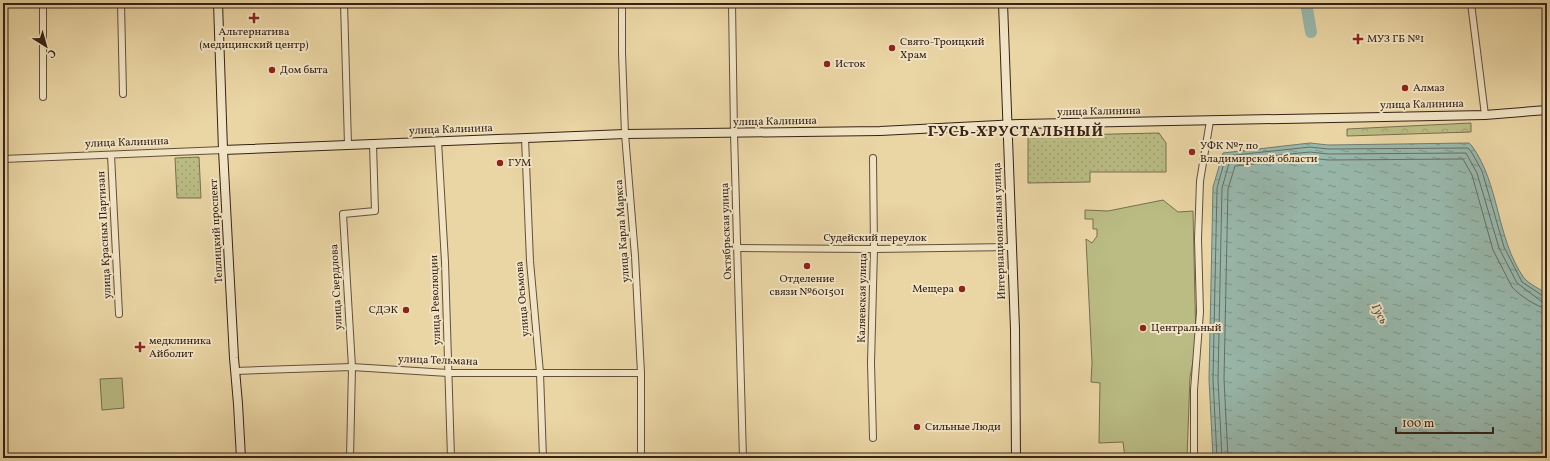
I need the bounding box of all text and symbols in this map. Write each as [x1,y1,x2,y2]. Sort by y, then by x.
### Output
marker: Альтернатива (медицинский центр) [248,12,260,24]
place label: Альтернатива (медицинский центр) [199,25,309,53]
north arrow [26,26,66,66]
place label: МУЗ ГБ №1 [1367,32,1424,47]
marker: МУЗ ГБ №1 [1352,33,1364,45]
place label: Свято-Троицкий Храм [900,35,985,63]
marker: Свято-Троицкий Храм [887,43,897,53]
text: С [44,45,58,61]
place label: Исток [835,57,866,72]
marker: Исток [822,59,832,69]
place label: Дом быта [280,63,328,78]
marker: Дом быта [267,65,277,75]
place label: Алмаз [1413,81,1445,96]
marker: Алмаз [1400,83,1410,93]
street label: улица Калинина [1380,97,1465,113]
street label: улица Калинина [1057,104,1142,120]
street label: улица Калинина [733,114,818,130]
street label: улица Калинина [409,121,494,139]
district label: ГУСЬ-ХРУСТАЛЬНЫЙ [928,122,1104,143]
street label: улица Калинина [85,134,170,152]
place label: УФК №7 по Владимирской области [1200,139,1318,167]
marker: УФК №7 по Владимирской области [1187,147,1197,157]
place label: ГУМ [508,156,531,171]
marker: ГУМ [495,158,505,168]
street label: Интернациональная улица [990,162,1010,300]
street label: улица Красных Партизан [94,170,116,299]
street label: Теплицкий проспект [207,178,227,284]
street label: улица Карла Маркса [612,178,634,283]
street label: Октябрьская улица [718,182,736,280]
street label: Судейский переулок [823,231,927,246]
street label: улица Свердлова [327,243,347,330]
street label: Каляевская улица [855,252,871,343]
street label: улица Революции [427,254,445,345]
street label: улица Осьмова [512,260,534,337]
marker: Отделение связи №601501 [802,261,812,271]
place label: Отделение связи №601501 [769,272,845,300]
place label: Мещера [912,282,955,297]
marker: Мещера [957,284,967,294]
water label: Гусь [1367,301,1391,327]
place label: СДЭК [369,303,399,318]
marker: СДЭК [401,305,411,315]
place label: Центральный [1151,321,1222,336]
marker: Центральный [1138,323,1148,333]
place label: медклиника Айболит [149,334,212,362]
marker: медклиника Айболит [134,341,146,353]
street label: улица Тельмана [398,352,479,370]
scale bar [1396,409,1493,435]
text: 100 m [1402,416,1435,432]
place label: Сильные Люди [925,420,1001,435]
marker: Сильные Люди [912,422,922,432]

